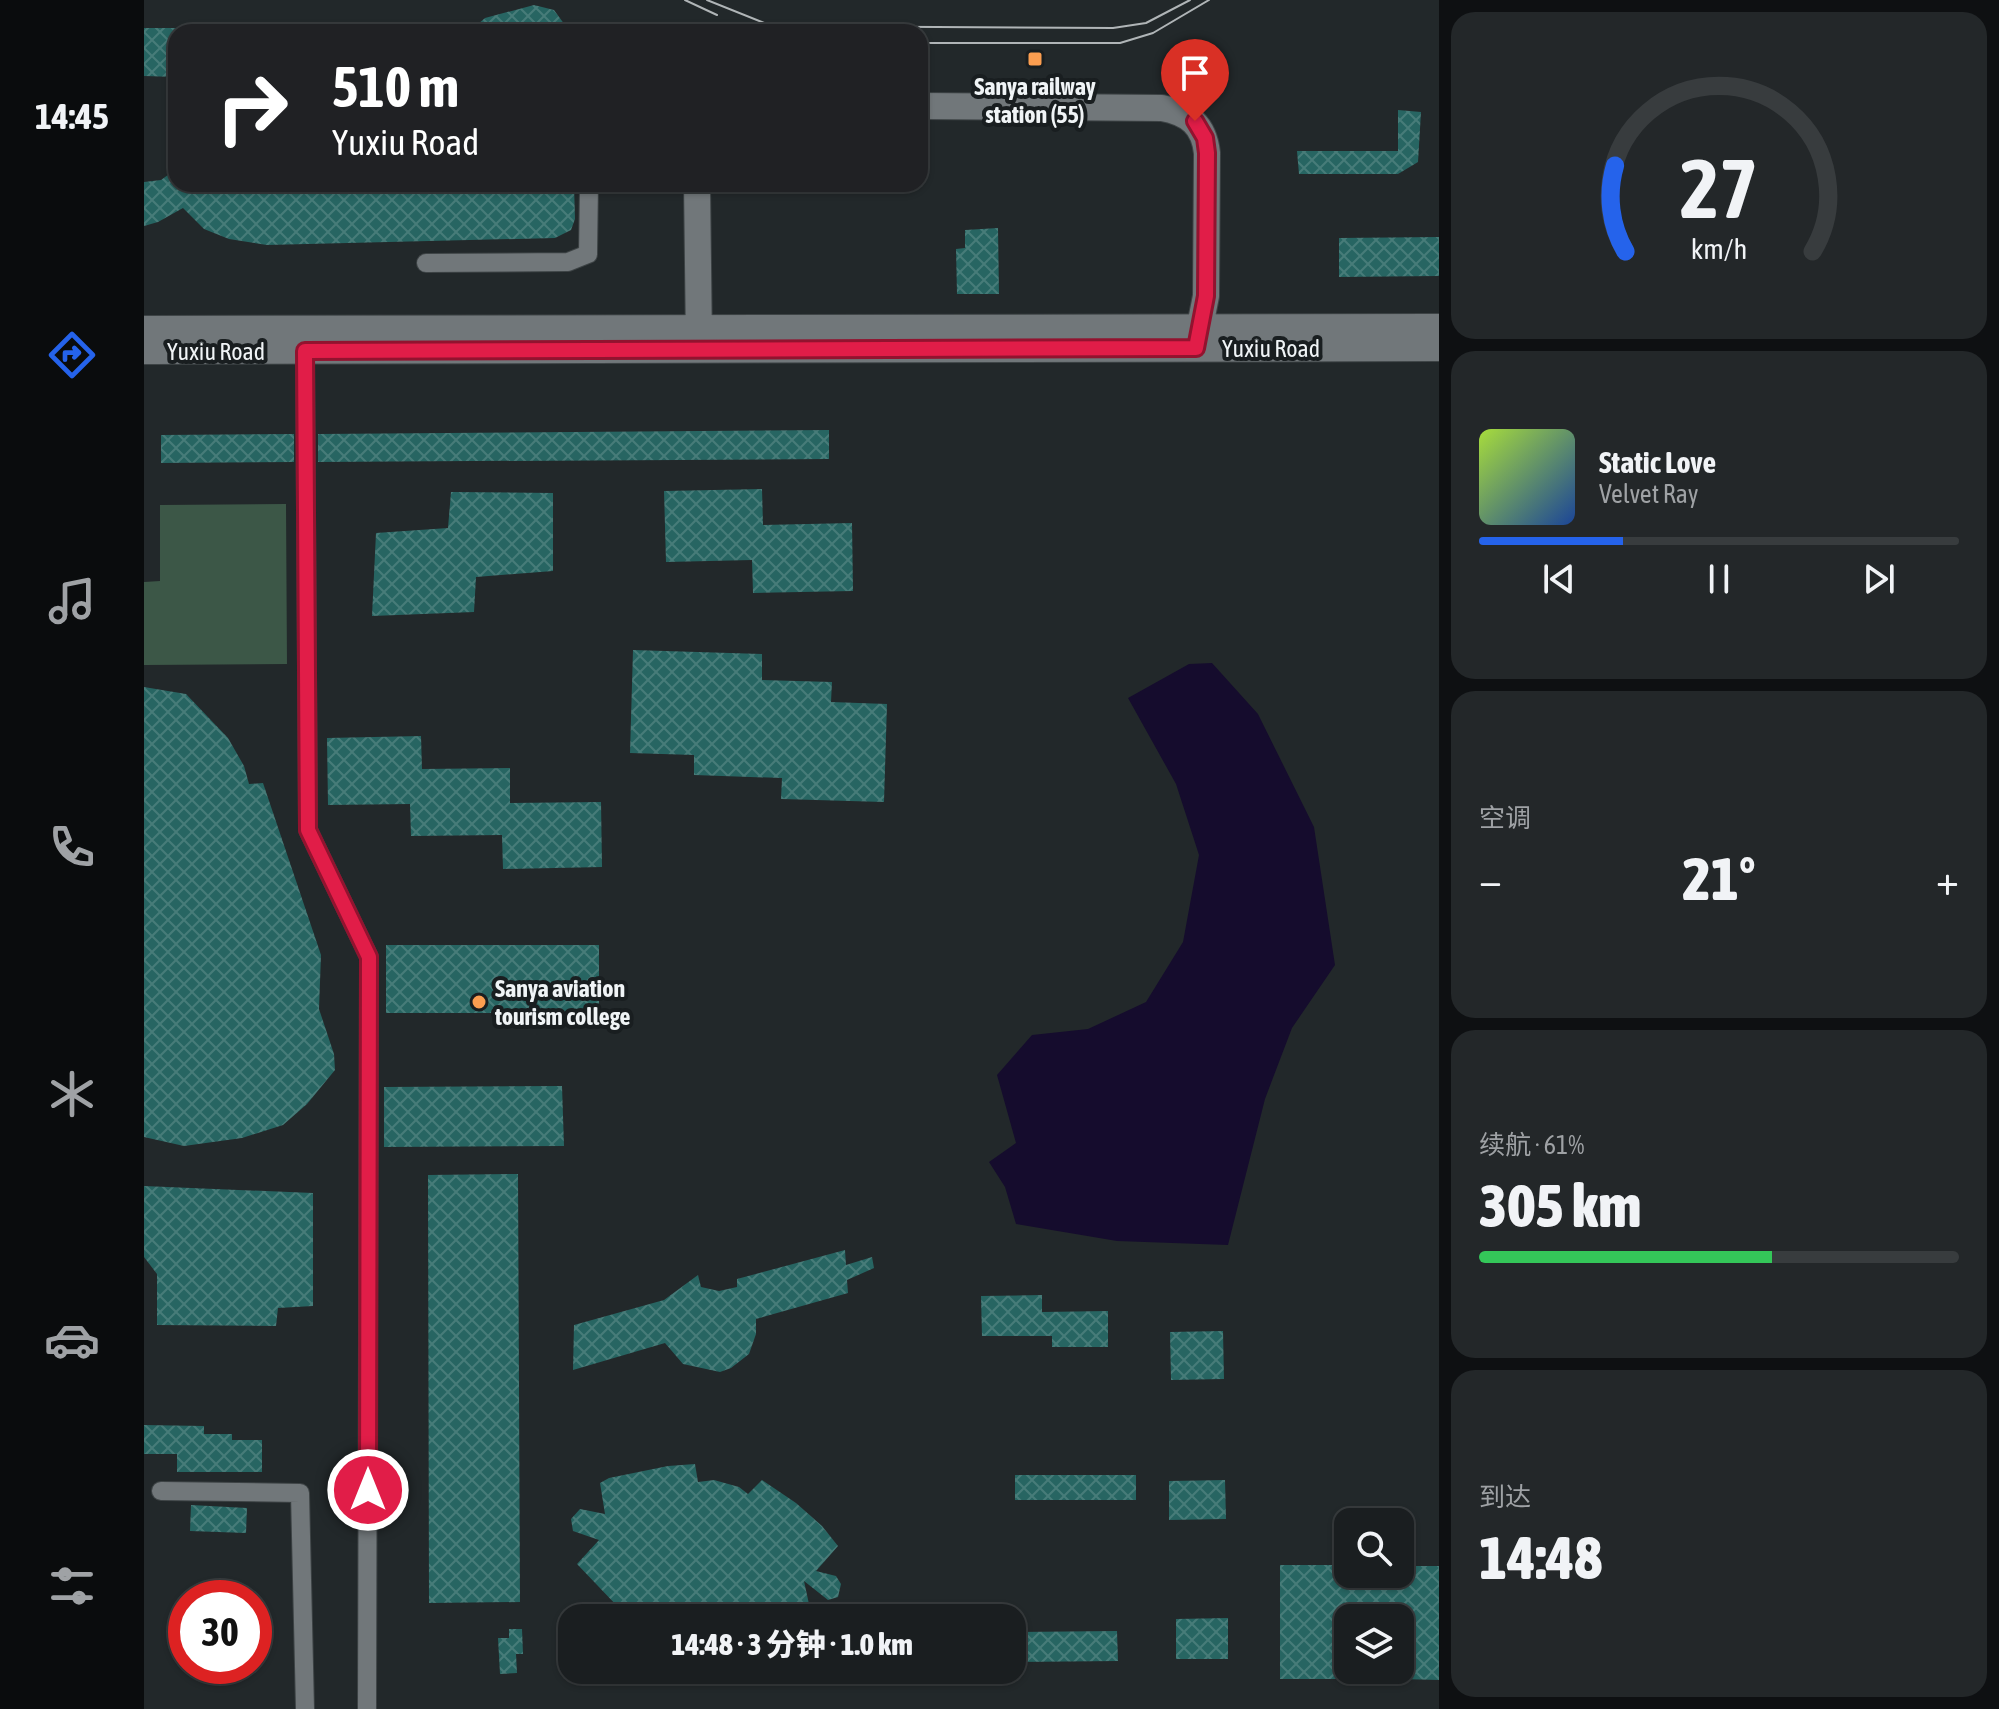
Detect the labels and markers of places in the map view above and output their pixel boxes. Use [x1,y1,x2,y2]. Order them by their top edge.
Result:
pin [1161,39,1229,121]
marker: Sanya railway station (55) [1026,50,1044,68]
place label: Sanya railway station (55) [974,73,1096,128]
place label: Sanya aviation tourism college [494,975,631,1030]
marker: Sanya aviation tourism college [470,993,488,1011]

